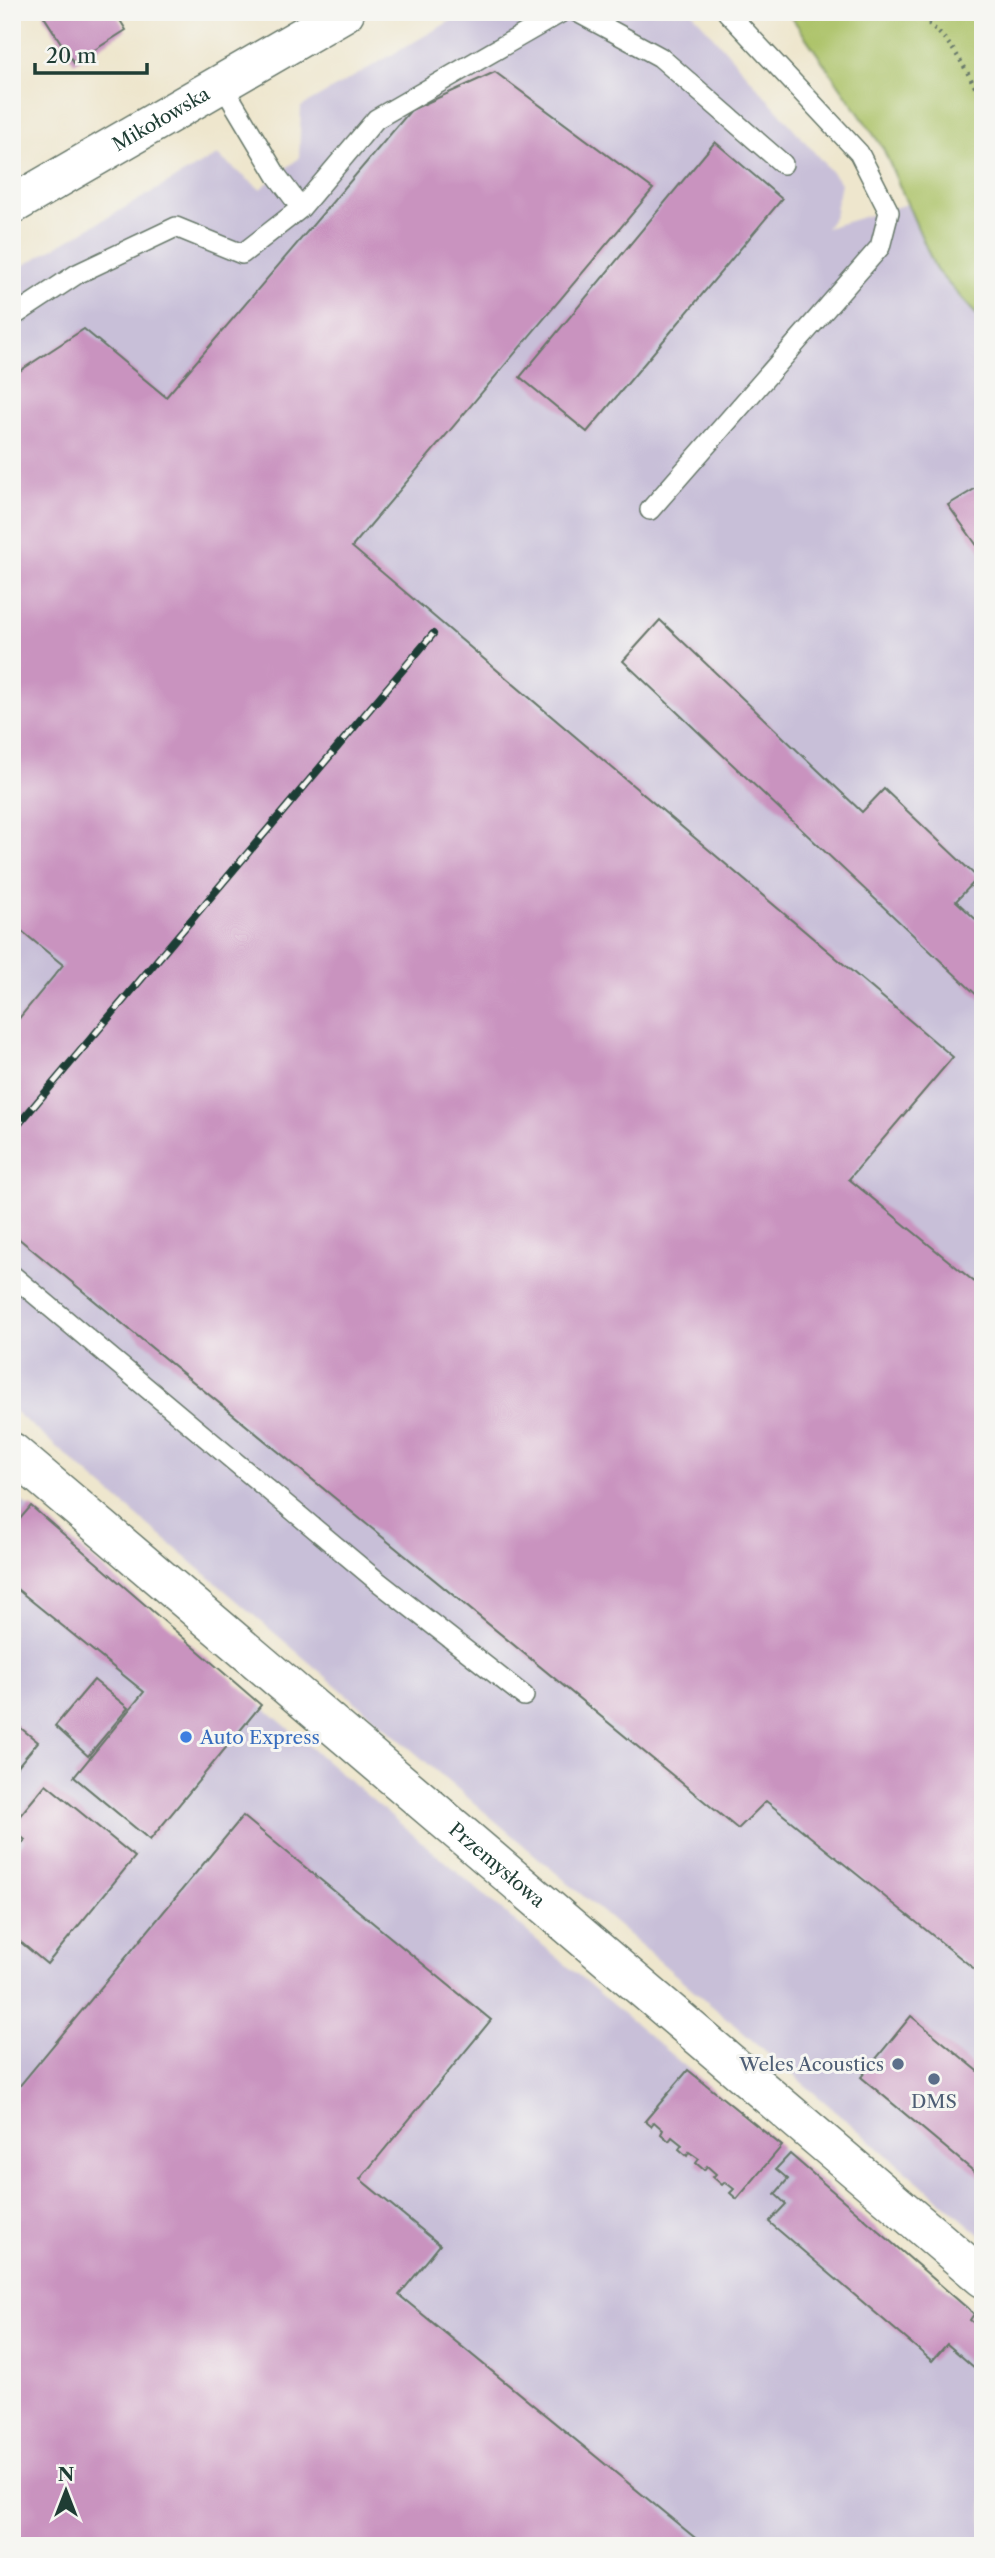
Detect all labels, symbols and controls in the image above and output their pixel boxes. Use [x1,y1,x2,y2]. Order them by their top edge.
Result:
scale bar [35,32,147,76]
text: 20 m [46,43,97,68]
street label: Mikołowska [108,82,213,156]
place label: Auto Express [199,1726,320,1749]
marker: Auto Express [178,1729,194,1745]
street label: Przemysłowa [444,1817,550,1912]
place label: Weles Acoustics [738,2053,884,2076]
marker: Weles Acoustics [890,2056,906,2072]
marker: DMS [926,2071,942,2087]
place label: DMS [911,2090,957,2113]
north arrow [32,2456,102,2526]
text: N [58,2463,74,2486]

